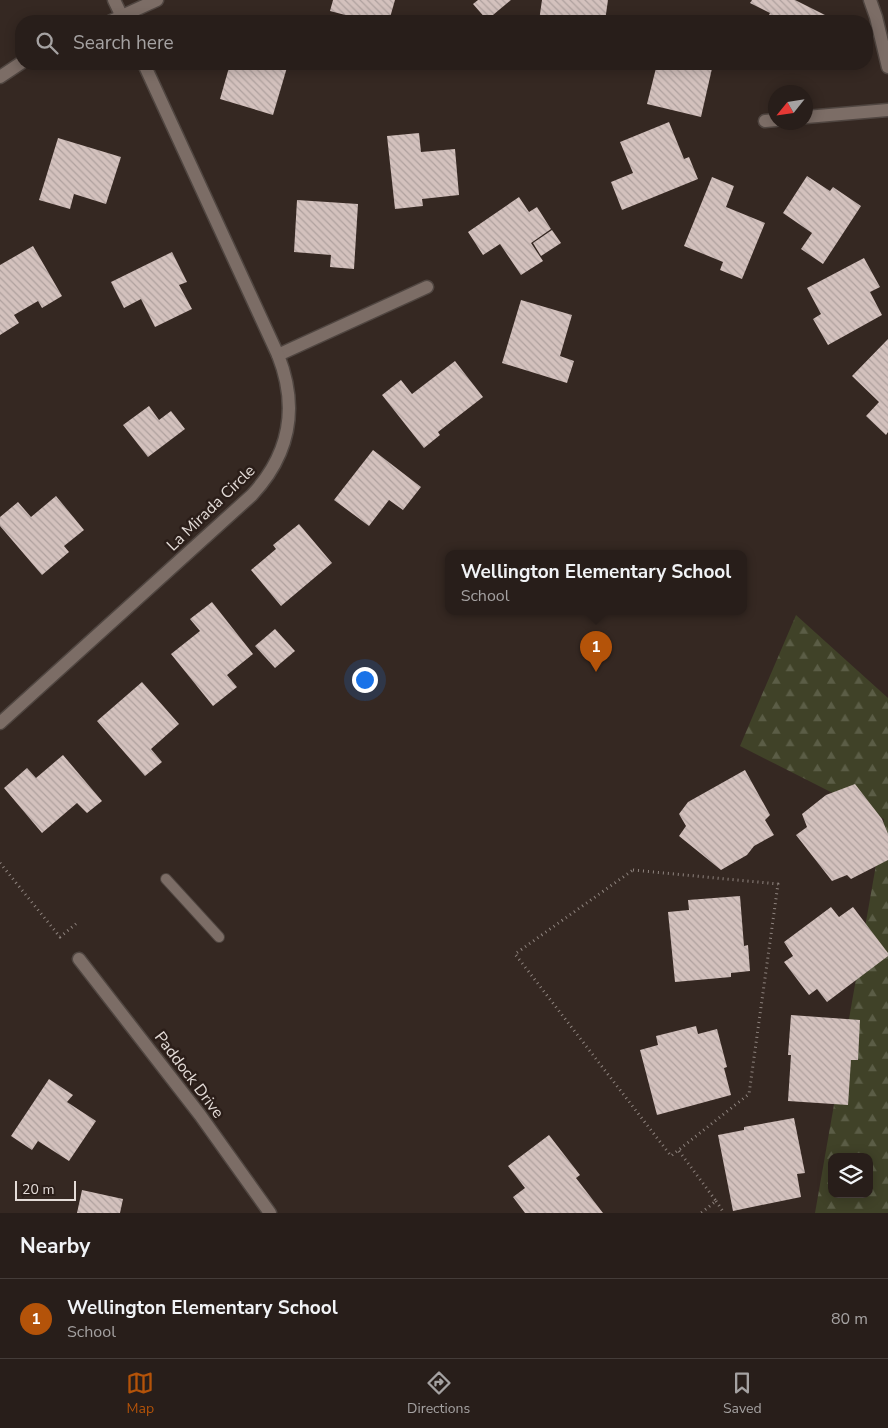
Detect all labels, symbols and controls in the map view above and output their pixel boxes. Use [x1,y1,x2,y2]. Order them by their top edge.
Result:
search box [15,15,873,70]
icon: search [33,29,61,57]
text: Search here [73,30,174,56]
north arrow [768,85,813,130]
street label: La Mirada Circle [162,460,260,556]
popup [445,550,747,615]
text: Wellington Elementary School [461,559,731,585]
text: School [461,585,510,607]
pin: 1 [580,631,612,672]
your location [352,667,378,693]
street label: Paddock Drive [149,1027,229,1123]
map controls [828,1153,873,1198]
button: layers [828,1153,873,1198]
scale bar [15,1178,76,1201]
text: 20 m [22,1180,54,1199]
text: Nearby [20,1232,90,1260]
text: Wellington Elementary School [67,1295,338,1321]
text: 1 [31,1308,41,1330]
text: 80 m [831,1308,868,1330]
text: School [67,1321,116,1343]
tab: Map [126,1369,154,1418]
tab: Directions [407,1369,470,1418]
tab: Saved [723,1369,762,1418]

